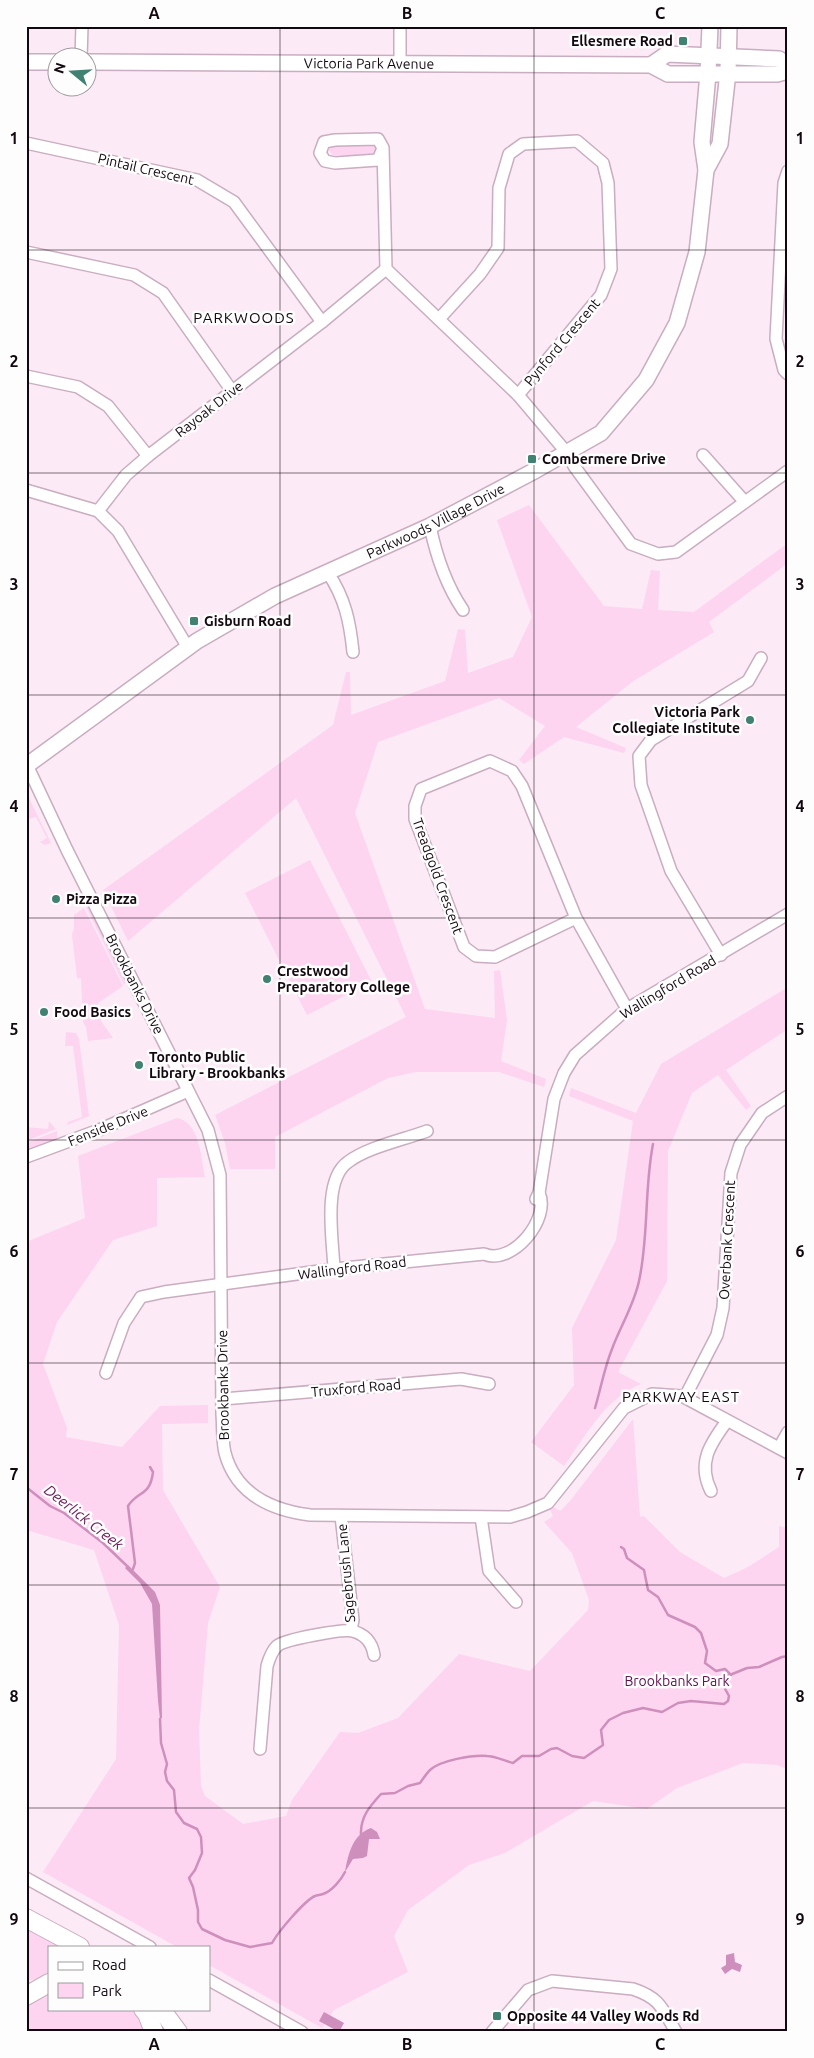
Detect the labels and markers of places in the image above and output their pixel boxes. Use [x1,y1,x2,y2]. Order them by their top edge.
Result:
place label: Ellesmere Road [571,33,673,49]
marker: Ellesmere Road [677,35,689,47]
place label: Combermere Drive [542,451,666,467]
marker: Combermere Drive [526,453,538,465]
place label: Gisburn Road [204,613,291,629]
marker: Gisburn Road [188,615,200,627]
place label: Victoria Park Collegiate Institute [612,704,740,736]
marker: Victoria Park Collegiate Institute [744,714,756,726]
place label: Pizza Pizza [66,891,137,907]
marker: Pizza Pizza [50,893,62,905]
place label: Crestwood Preparatory College [277,963,410,995]
marker: Crestwood Preparatory College [261,973,273,985]
place label: Food Basics [54,1004,132,1020]
marker: Food Basics [38,1006,50,1018]
place label: Toronto Public Library - Brookbanks [149,1049,286,1081]
marker: Toronto Public Library - Brookbanks [133,1059,145,1071]
place label: Opposite 44 Valley Woods Rd [507,2008,700,2024]
marker: Opposite 44 Valley Woods Rd [491,2010,503,2022]

